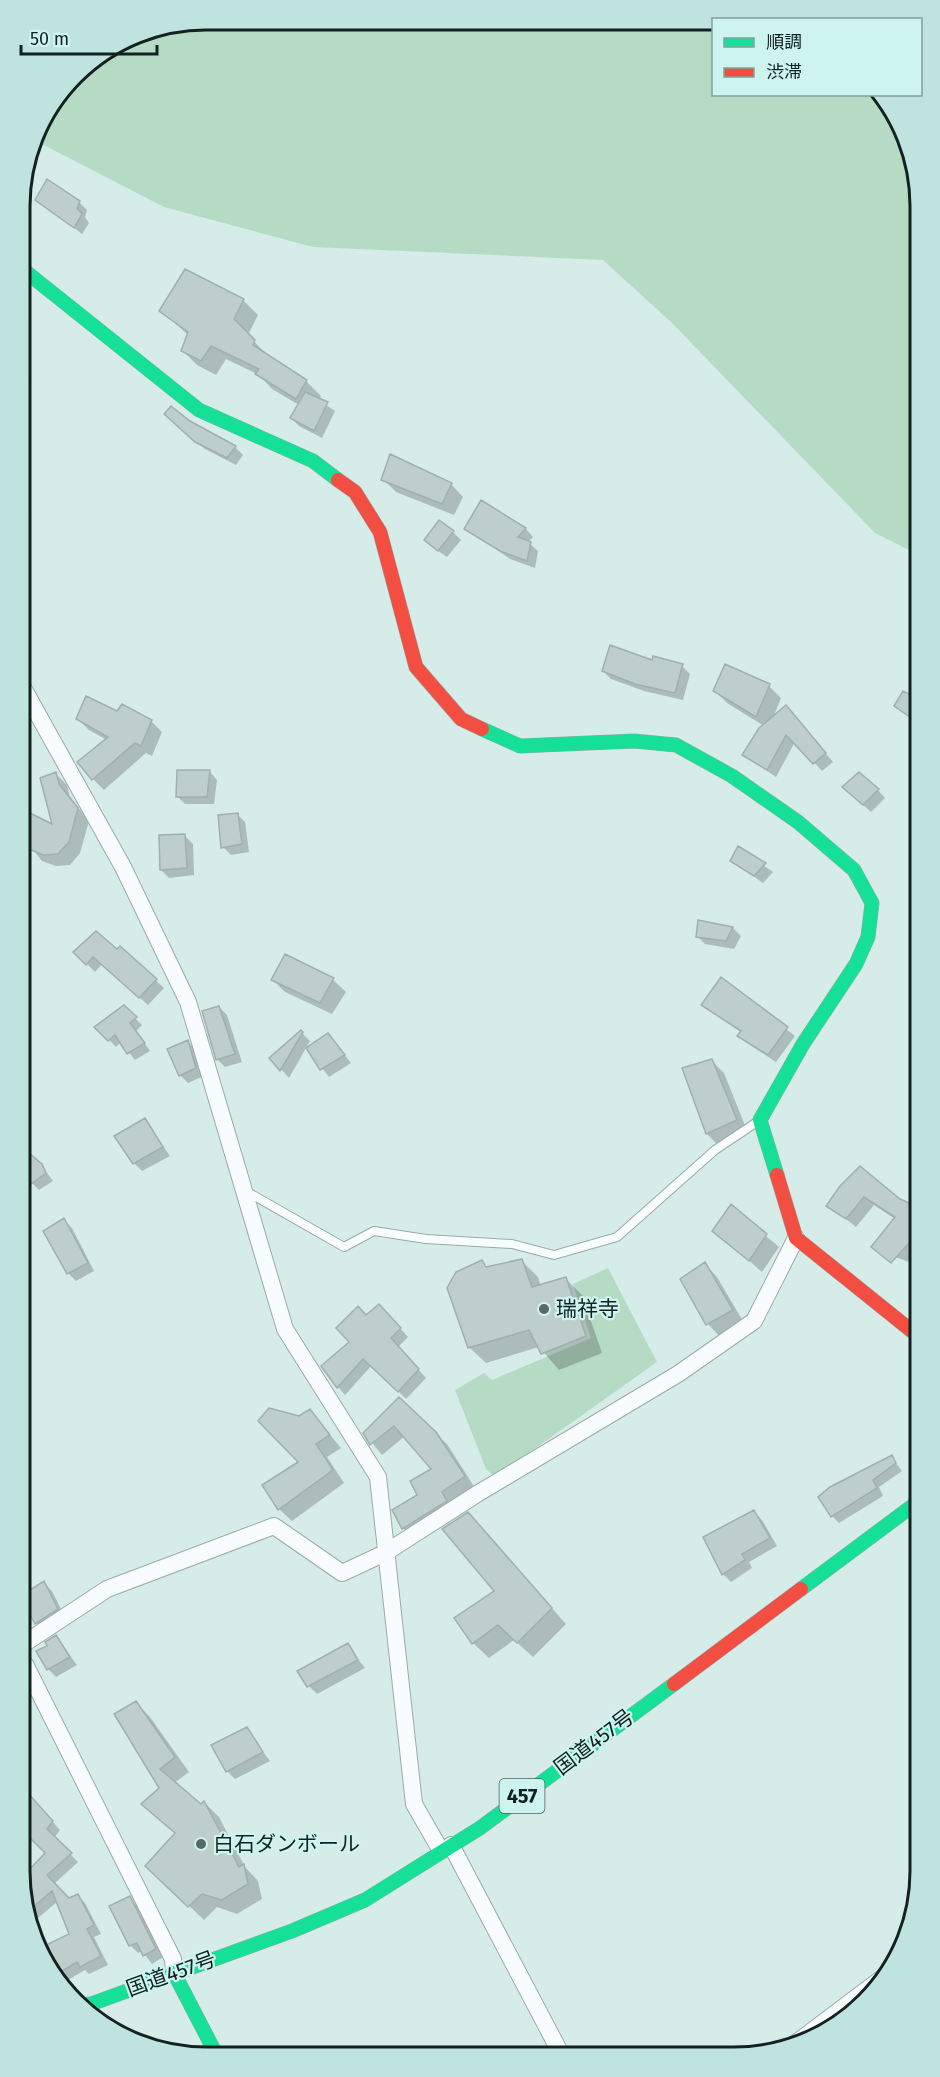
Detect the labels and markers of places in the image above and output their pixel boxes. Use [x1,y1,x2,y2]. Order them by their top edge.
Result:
place label: 瑞祥寺 [556,1296,619,1322]
marker: 瑞祥寺 [537,1302,551,1316]
place label: 白石ダンボール [213,1831,360,1857]
marker: 白石ダンボール [194,1837,208,1851]

